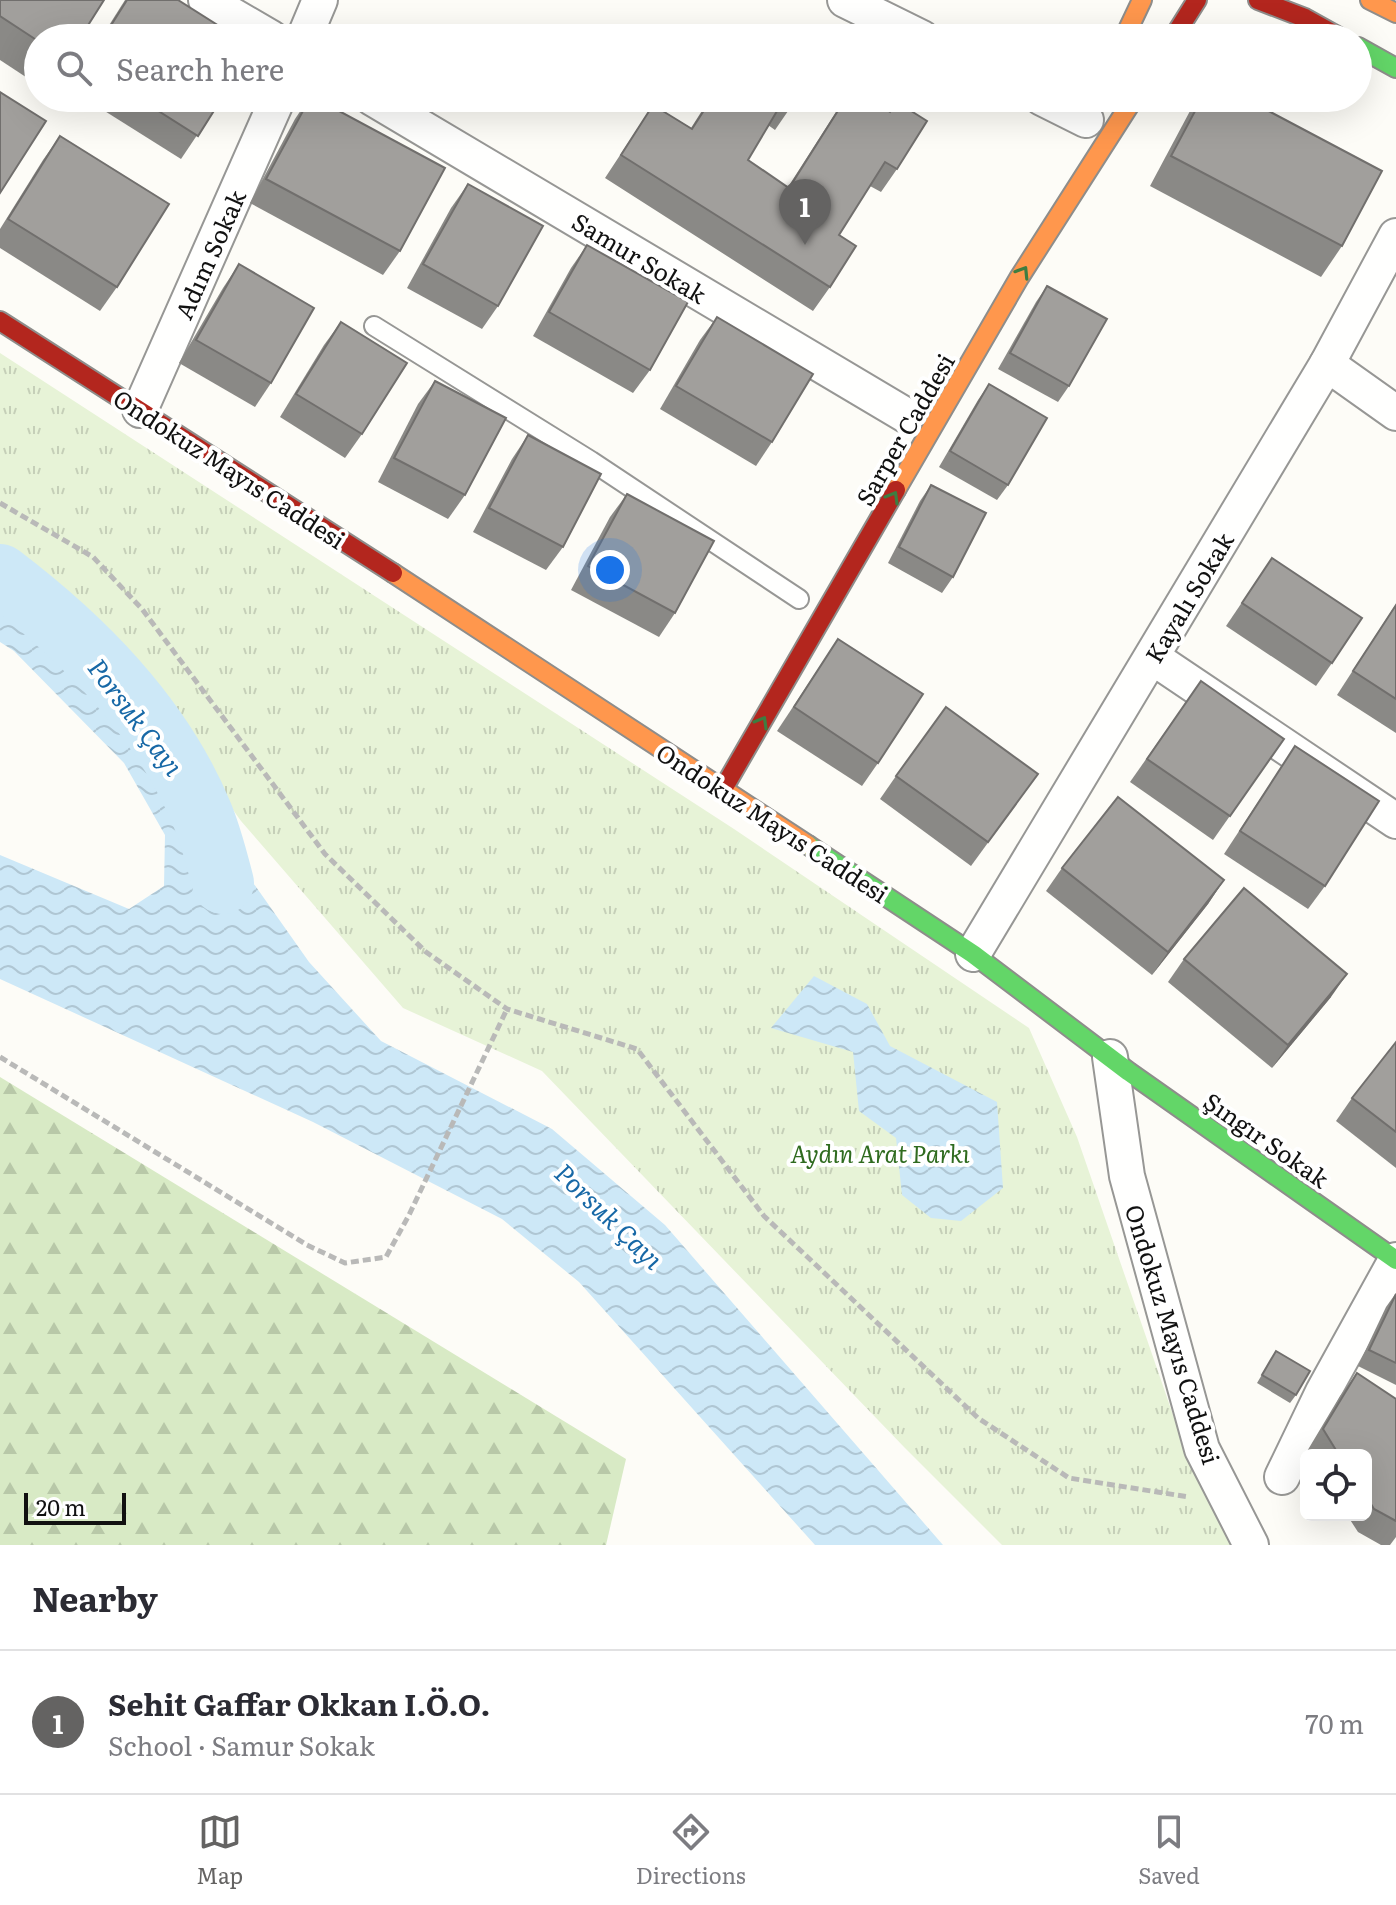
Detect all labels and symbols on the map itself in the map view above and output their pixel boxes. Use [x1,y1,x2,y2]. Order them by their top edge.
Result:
pin: 1 [779,179,831,245]
street label: Adım Sokak [165,183,253,324]
street label: Samur Sokak [566,203,714,311]
one-way arrow [1013,266,1029,281]
street label: Sarper Caddesi [846,346,962,512]
street label: Ondokuz Mayıs Caddesi [107,380,353,556]
one-way arrow [883,491,899,506]
street label: Kayalı Sokak [1135,525,1241,669]
your location [590,550,630,590]
water label: Porsuk Çayı [80,649,194,783]
one-way arrow [752,716,768,730]
street label: Ondokuz Mayıs Caddesi [650,734,896,910]
street label: Şıngır Sokak [1197,1083,1337,1195]
park label: Aydın Arat Parkı [790,1135,970,1170]
water label: Porsuk Çayı [547,1153,673,1277]
street label: Ondokuz Mayıs Caddesi [1118,1200,1230,1468]
scale bar [24,1489,126,1525]

